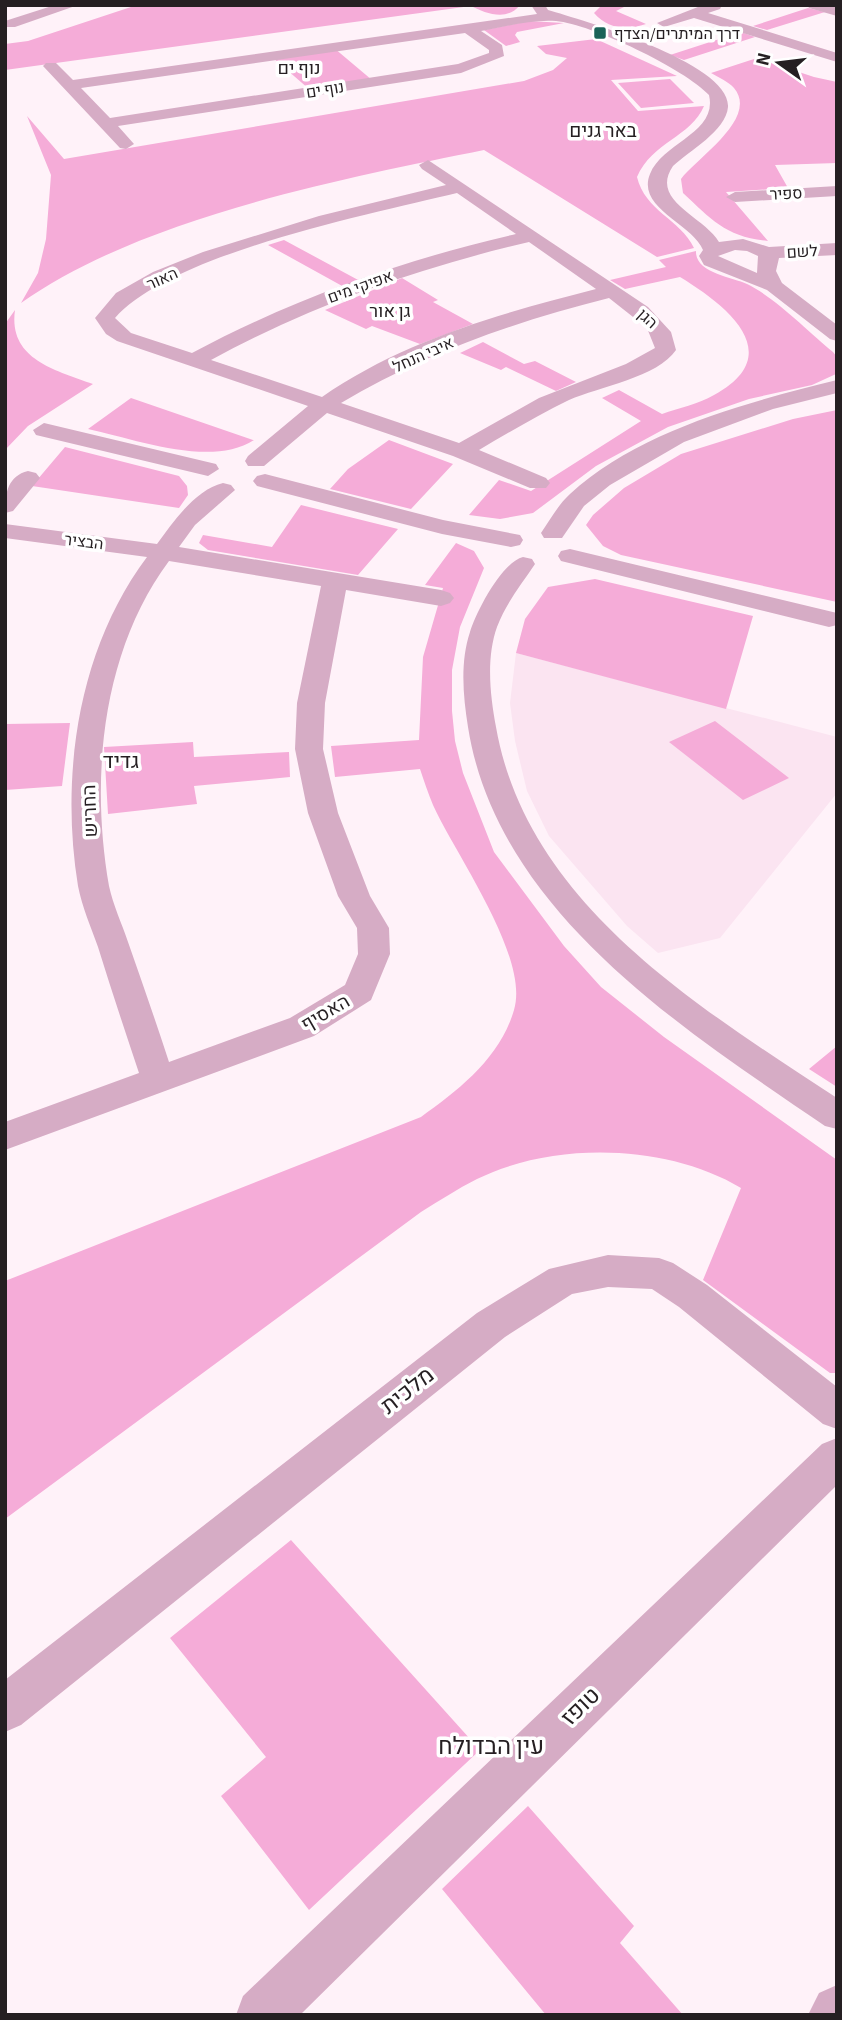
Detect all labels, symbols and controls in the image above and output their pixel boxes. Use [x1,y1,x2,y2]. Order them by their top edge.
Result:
place label: דרך המיתרים/הצדף [614,23,740,45]
marker: דרך המיתרים/הצדף [592,25,608,41]
north arrow [744,28,814,98]
text: N [749,50,779,69]
district label: נוף ים [278,56,320,81]
street label: נוף ים [305,76,346,104]
district label: באר גנים [569,118,637,145]
street label: ספיר [769,182,803,206]
street label: לשם [786,240,818,264]
street label: האור [143,262,182,296]
street label: אפיקי מים [325,265,396,309]
district label: גן אור [369,299,411,324]
street label: הגן [632,304,662,334]
street label: איבי הנחל [389,332,457,378]
street label: הבציר [63,529,105,555]
district label: גדיד [103,746,139,776]
street label: החריש [76,784,105,838]
street label: האסיף [296,988,355,1038]
street label: מלכית [373,1359,441,1422]
street label: טופז [553,1679,607,1733]
district label: עין הבדולח [438,1729,544,1764]

